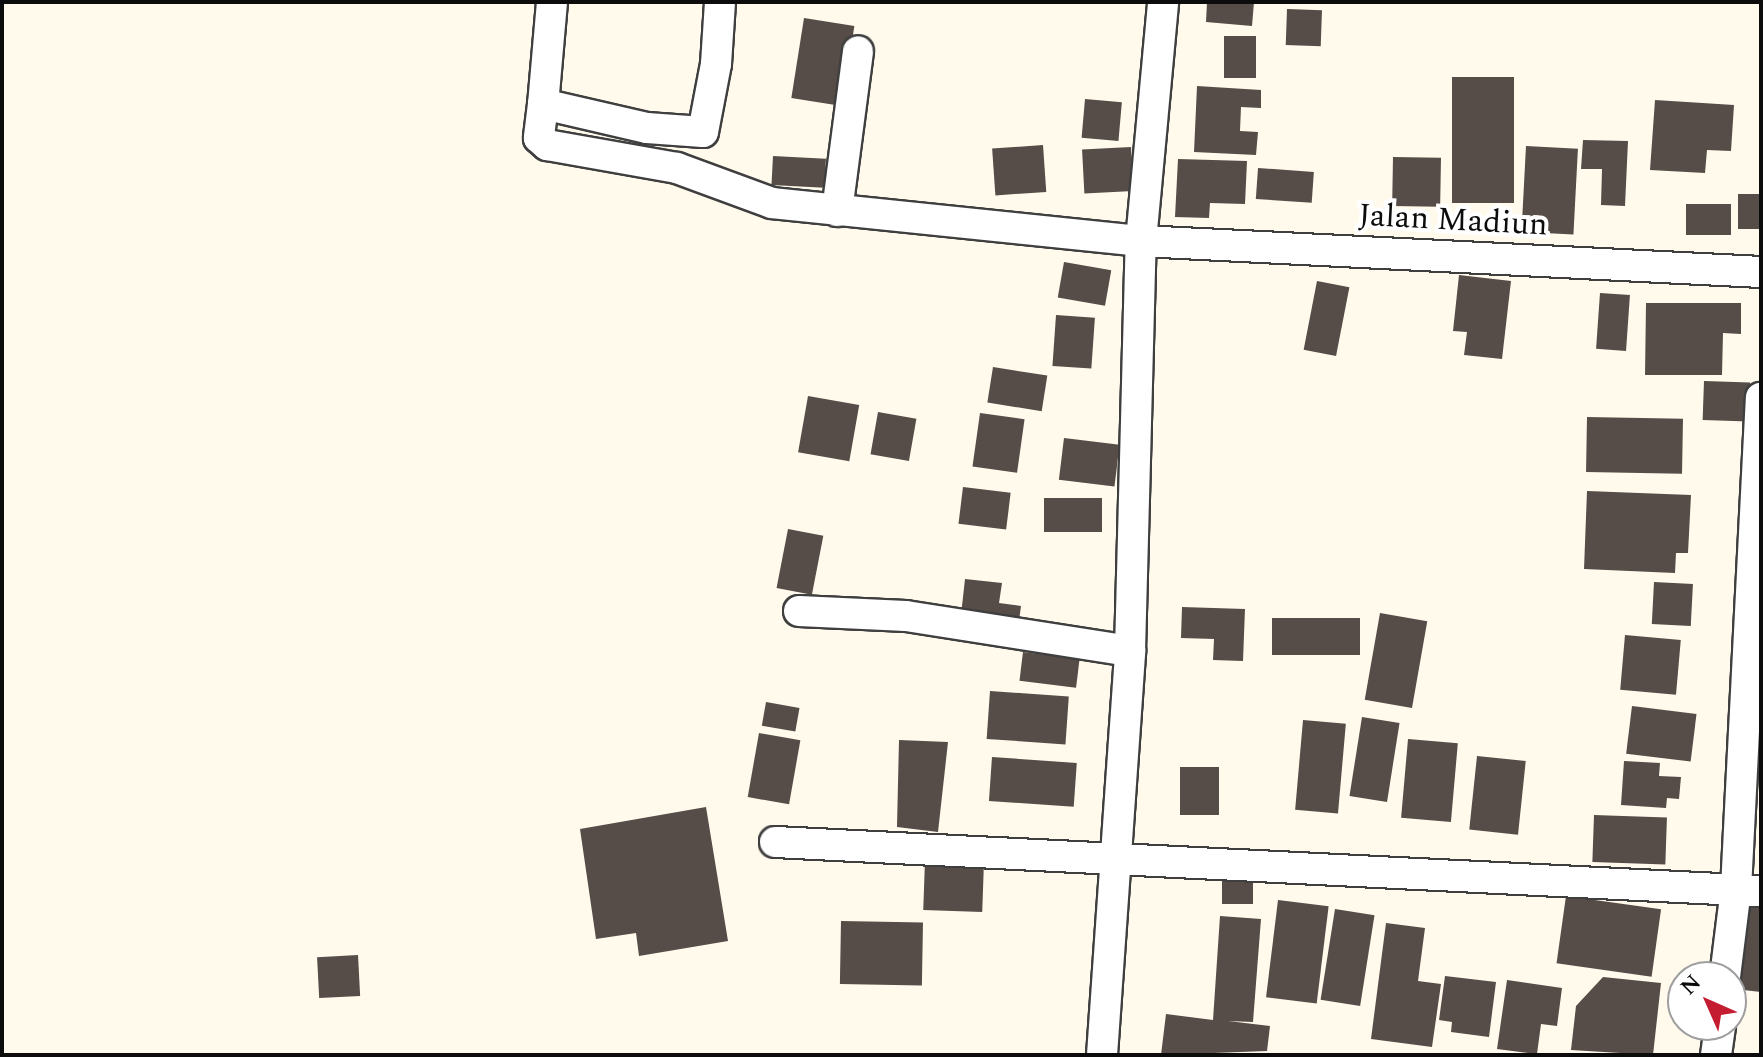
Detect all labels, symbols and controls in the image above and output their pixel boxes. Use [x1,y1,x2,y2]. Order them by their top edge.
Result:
street label: Jalan Madiun [1357,197,1549,245]
north arrow [1667,961,1747,1041]
text: N [1673,967,1709,1003]

